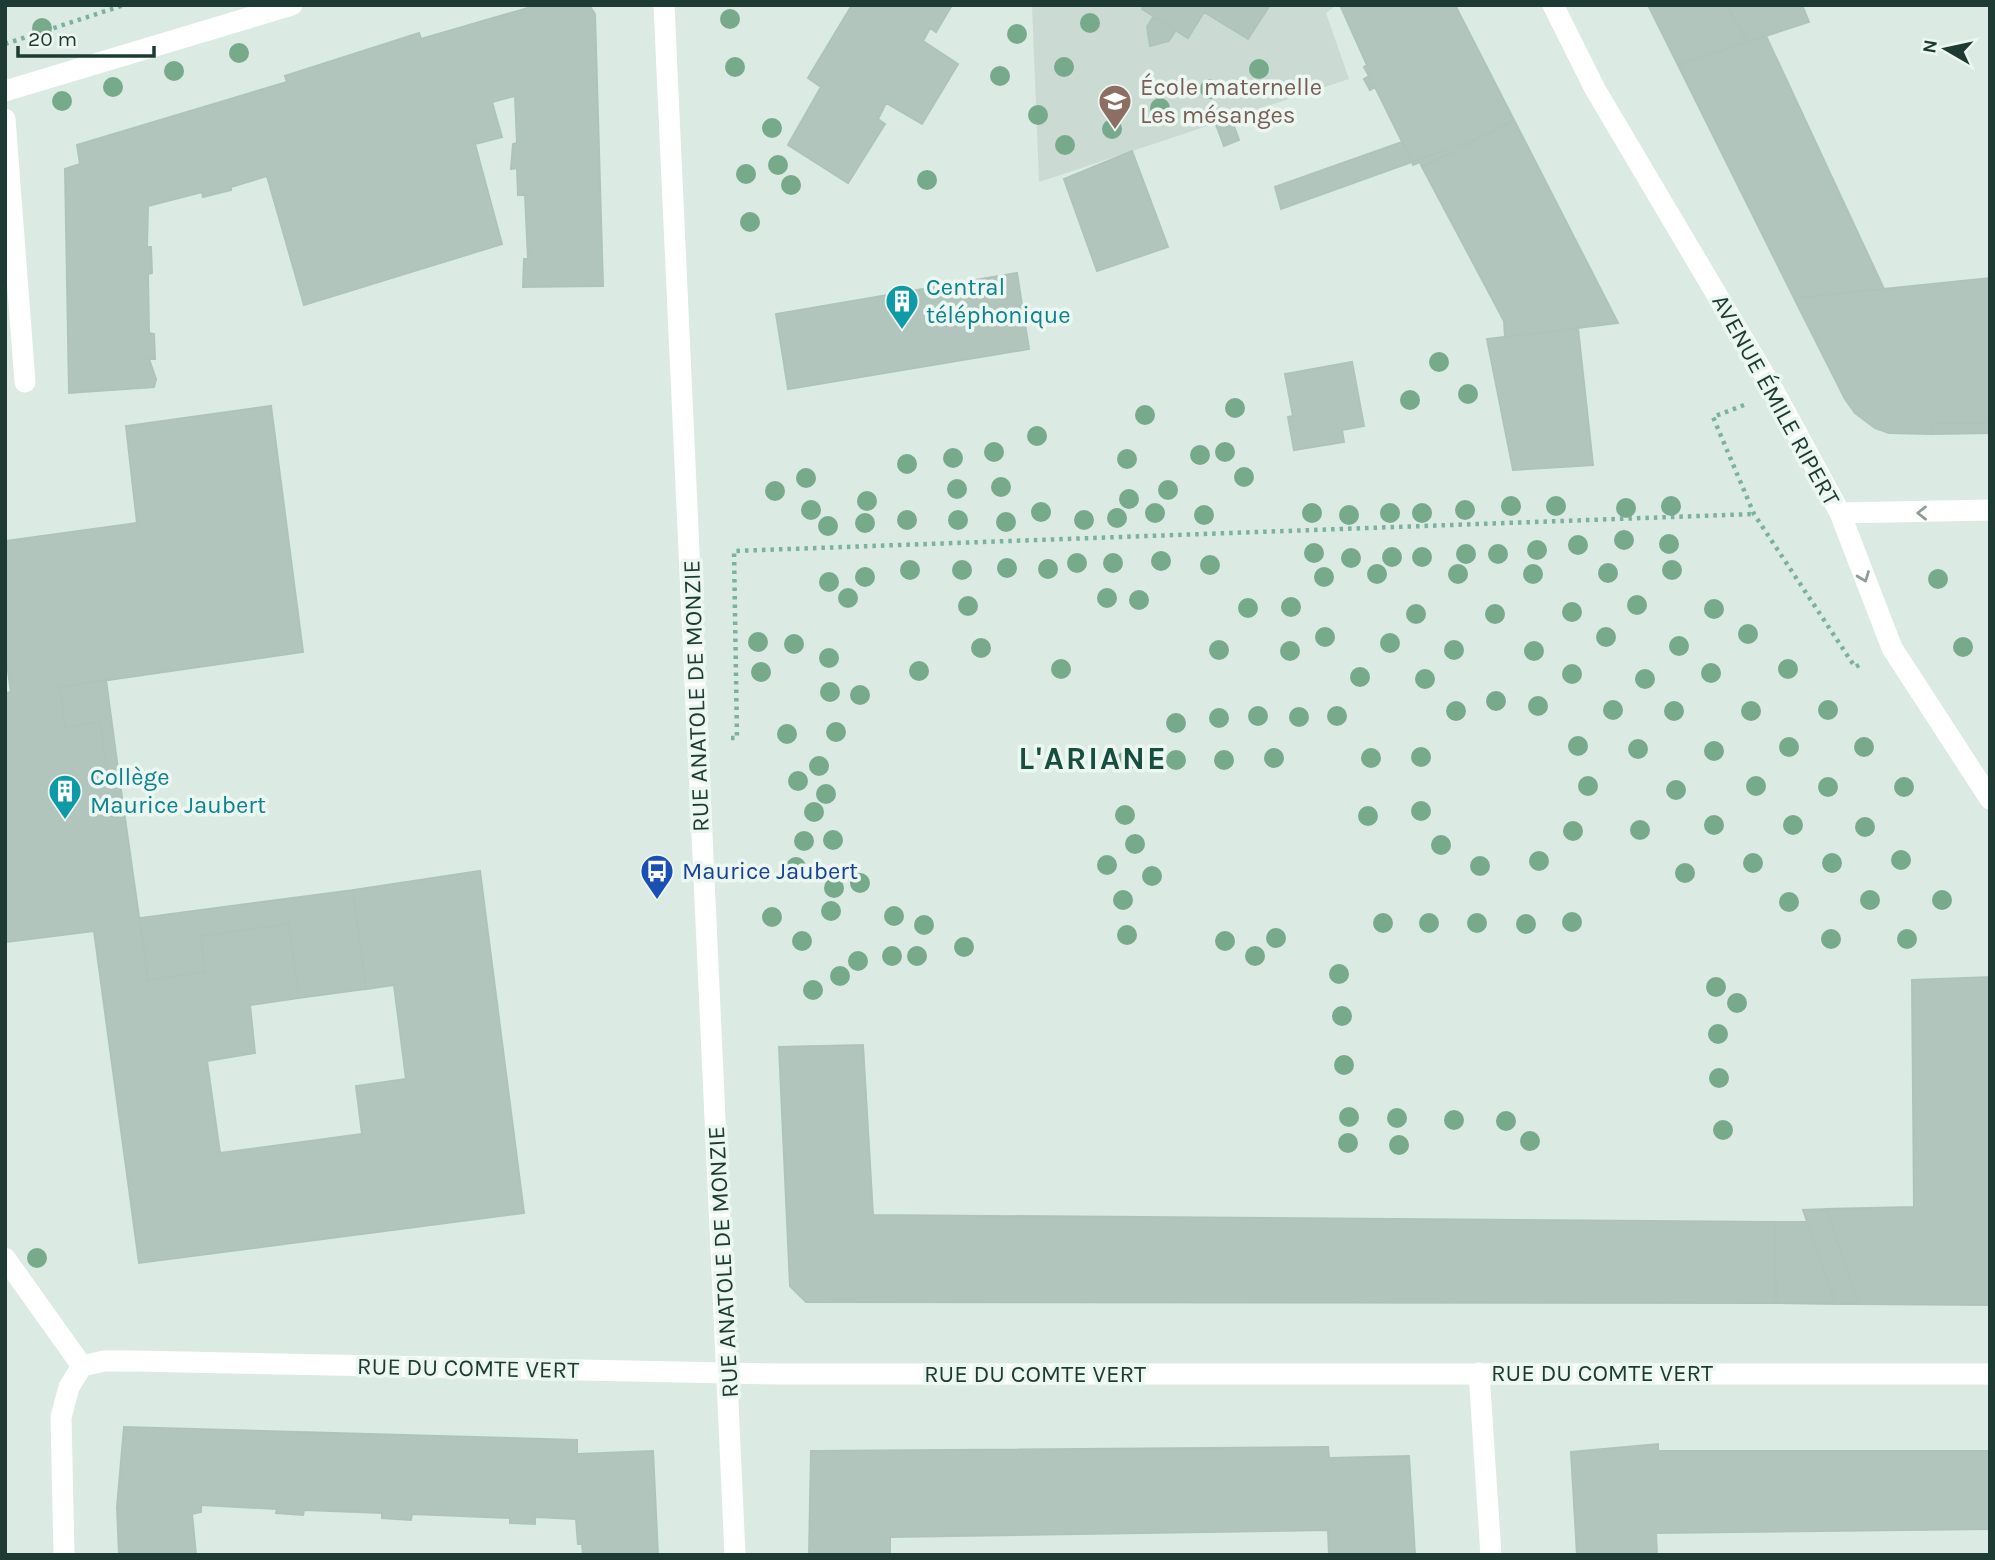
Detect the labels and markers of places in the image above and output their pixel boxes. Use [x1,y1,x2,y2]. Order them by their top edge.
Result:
place label: École maternelle Les mésanges [1140,72,1322,129]
school or university icon: École maternelle Les mésanges [1096,82,1134,131]
place label: Central téléphonique [926,273,1071,329]
building icon: Central téléphonique [883,282,921,331]
place label: Collège Maurice Jaubert [90,763,266,819]
building icon: Collège Maurice Jaubert [46,772,84,821]
bus stop icon: Maurice Jaubert [638,852,676,901]
place label: Maurice Jaubert [682,857,858,885]

